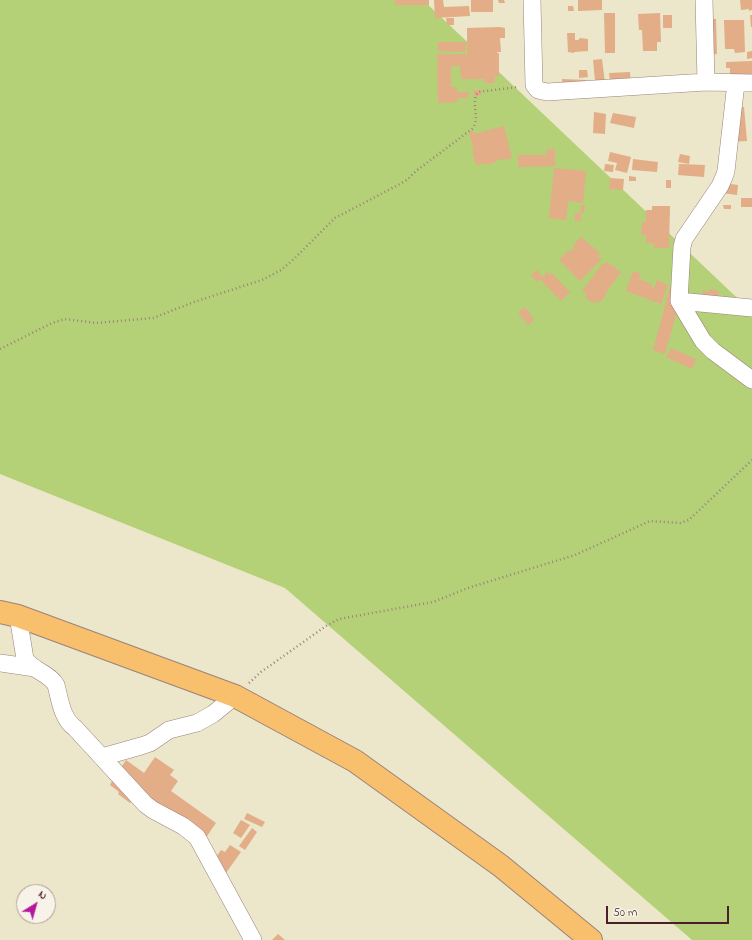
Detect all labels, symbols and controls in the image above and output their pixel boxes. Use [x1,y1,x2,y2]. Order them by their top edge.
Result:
north arrow [16,884,56,924]
text: N [35,887,50,904]
scale bar [608,898,731,924]
text: 50 m [613,904,637,922]

